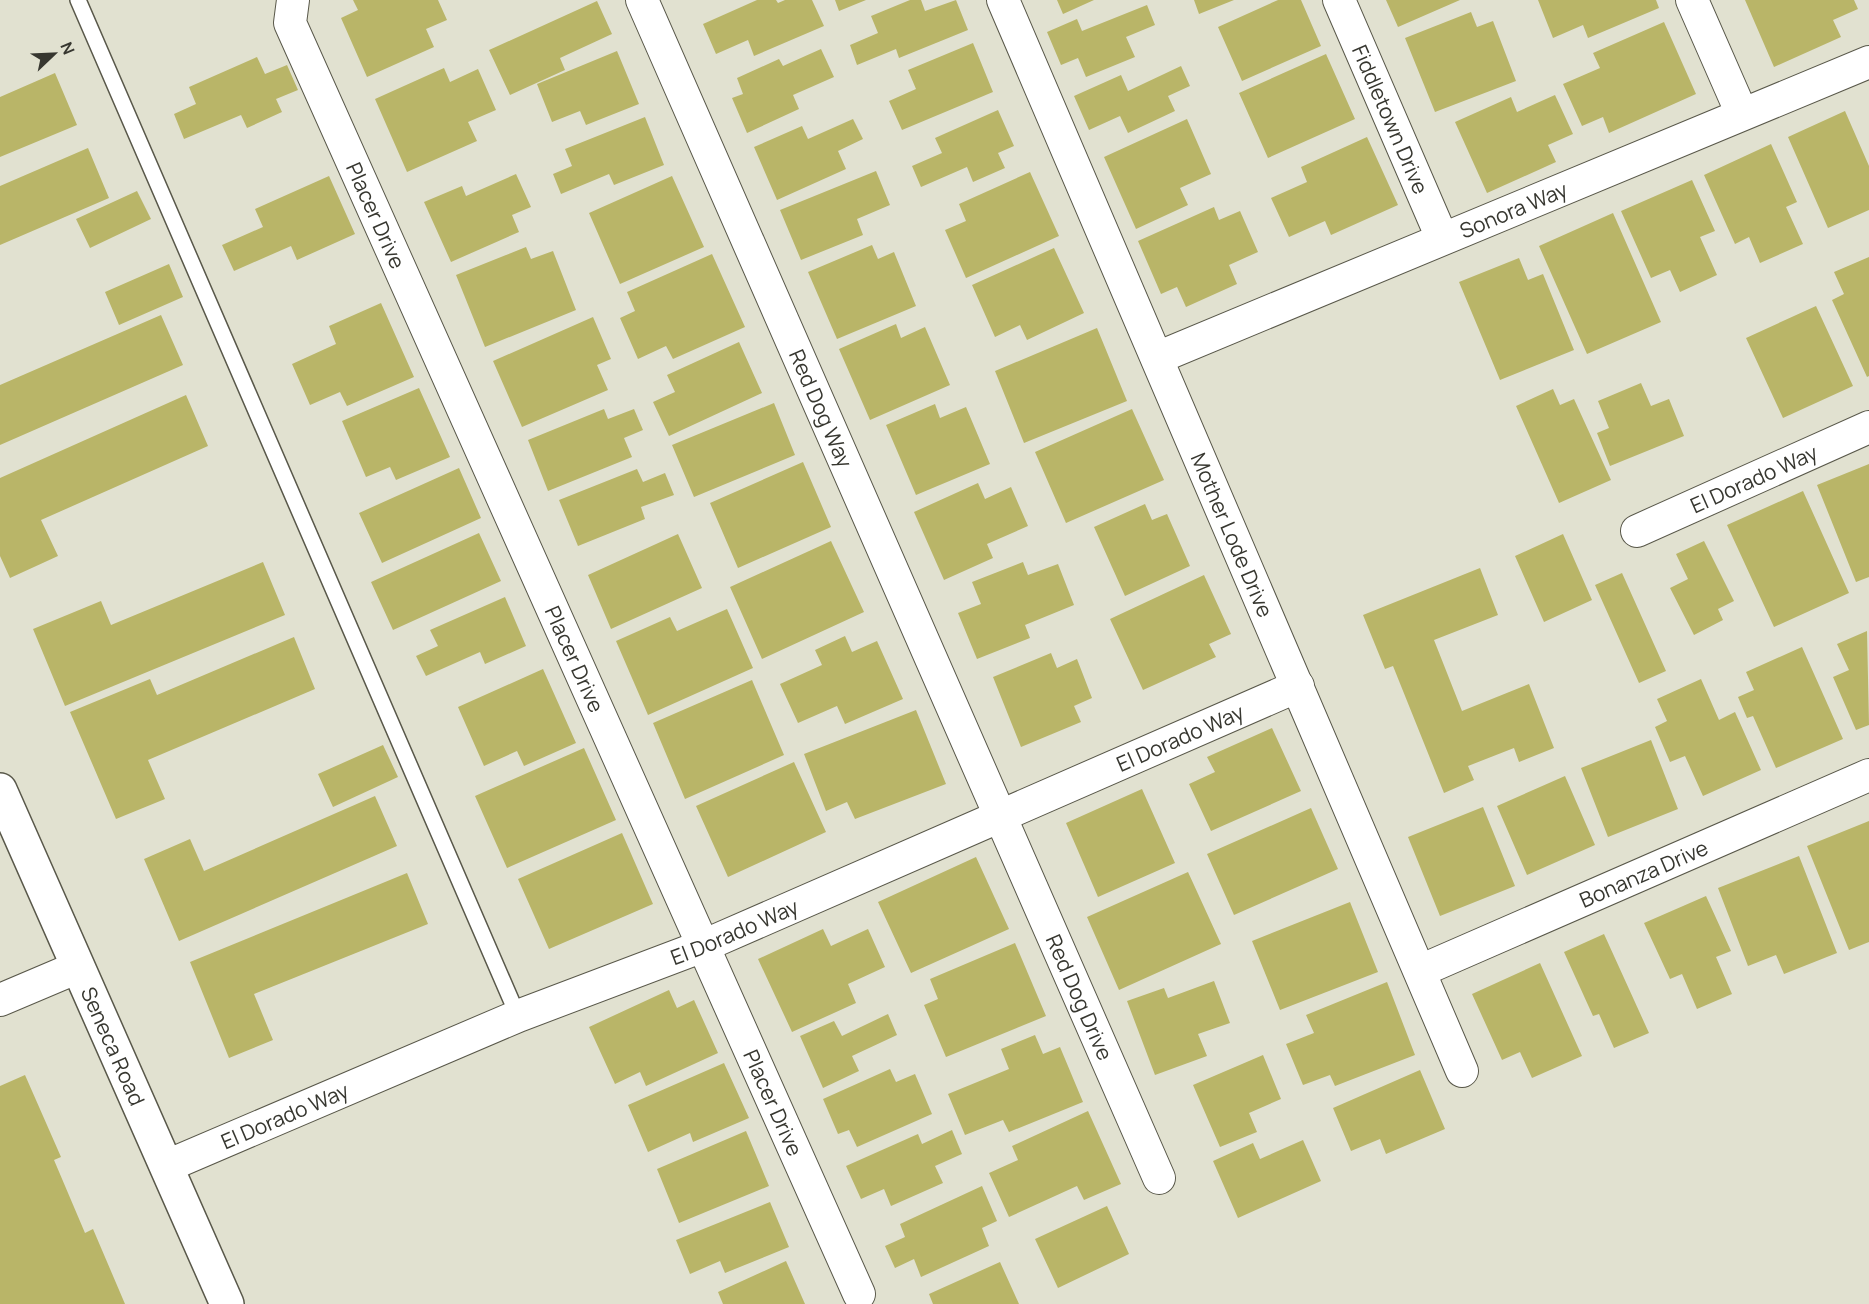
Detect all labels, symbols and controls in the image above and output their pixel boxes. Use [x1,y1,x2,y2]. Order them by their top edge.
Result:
north arrow [24,24,84,84]
text: N [55,39,80,58]
street label: Fiddletown Drive [1346,41,1435,198]
street label: Placer Drive [340,158,412,273]
street label: Sonora Way [1455,175,1571,245]
street label: Red Dog Way [783,345,859,472]
street label: El Dorado Way [1686,438,1822,519]
street label: Mother Lode Drive [1185,448,1280,621]
street label: Placer Drive [539,601,611,717]
street label: El Dorado Way [1112,697,1248,778]
street label: Bonanza Drive [1575,833,1712,914]
street label: El Dorado Way [667,892,803,971]
street label: Red Dog Drive [1040,930,1119,1064]
street label: Seneca Road [75,982,152,1110]
street label: Placer Drive [737,1045,809,1160]
street label: El Dorado Way [217,1076,353,1155]

